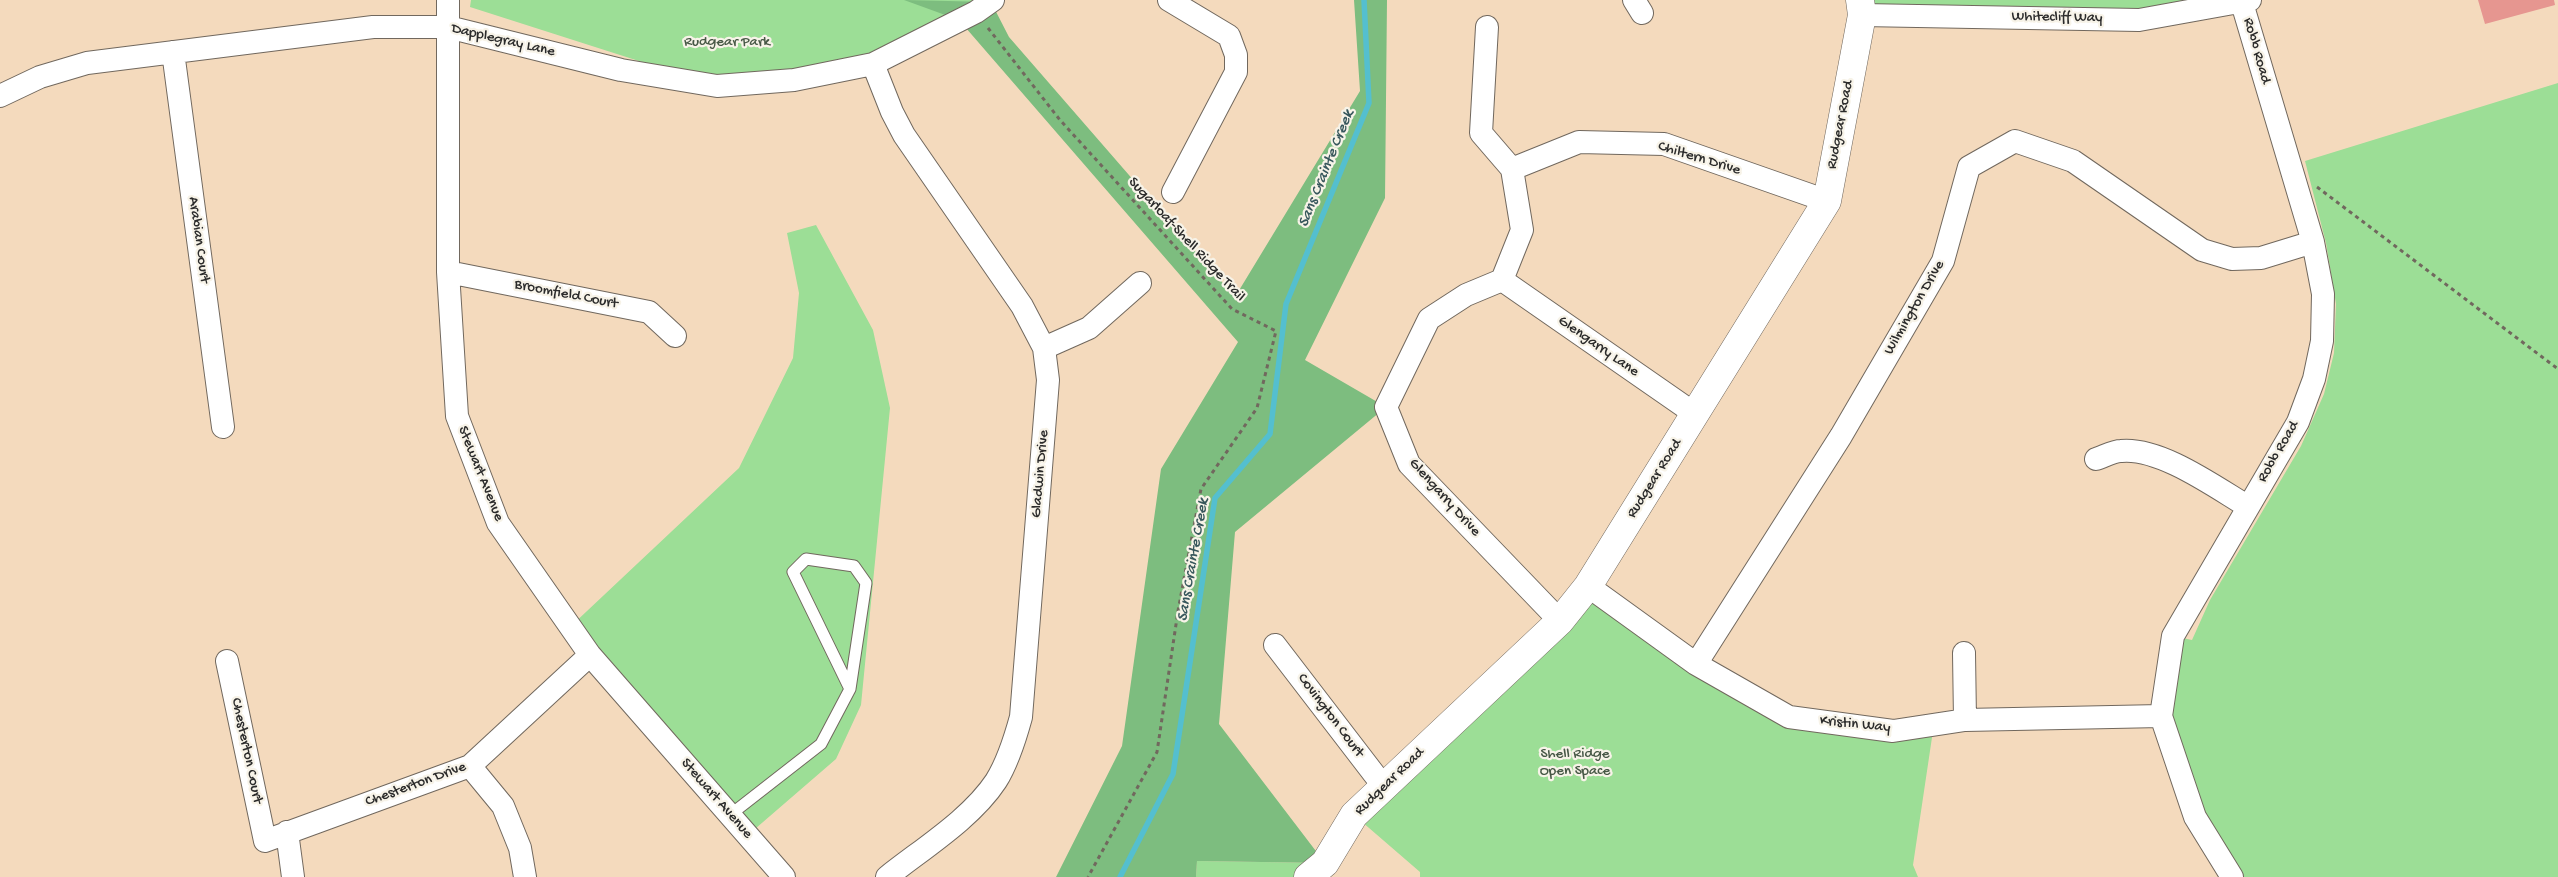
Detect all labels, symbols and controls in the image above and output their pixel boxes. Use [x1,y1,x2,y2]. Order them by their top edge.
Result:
street label: Whitecliff Way [2011,8,2103,28]
street label: Robb Road [2238,16,2274,86]
street label: Dapplegray Lane [449,20,557,62]
park label: Rudgear Park [684,34,770,52]
street label: Rudgear Road [1824,79,1858,171]
water label: Sans Crainte Creek [1295,108,1359,230]
street label: Chiltern Drive [1656,138,1742,180]
street label: Sugarloaf-Shell Ridge Trail [1124,174,1248,306]
street label: Arabian Court [183,196,213,284]
street label: Wilmington Drive [1881,258,1949,358]
street label: Broomfield Court [513,276,619,314]
street label: Glengarry Lane [1554,312,1642,382]
street label: Robb Road [2254,418,2304,486]
street label: Stewart Avenue [453,424,507,524]
street label: Gladwin Drive [1028,429,1054,519]
street label: Rudgear Road [1624,436,1686,522]
street label: Glengarry Drive [1404,455,1484,541]
water label: Sans Crainte Creek [1174,497,1214,623]
street label: Covington Court [1293,670,1367,762]
street label: Chesterton Court [226,697,266,805]
street label: Kristin Way [1819,712,1891,738]
street label: Rudgear Road [1351,744,1429,820]
park label: Shell Ridge Open Space [1540,746,1610,781]
street label: Stewart Avenue [676,755,756,843]
street label: Chesterton Drive [363,758,469,812]

